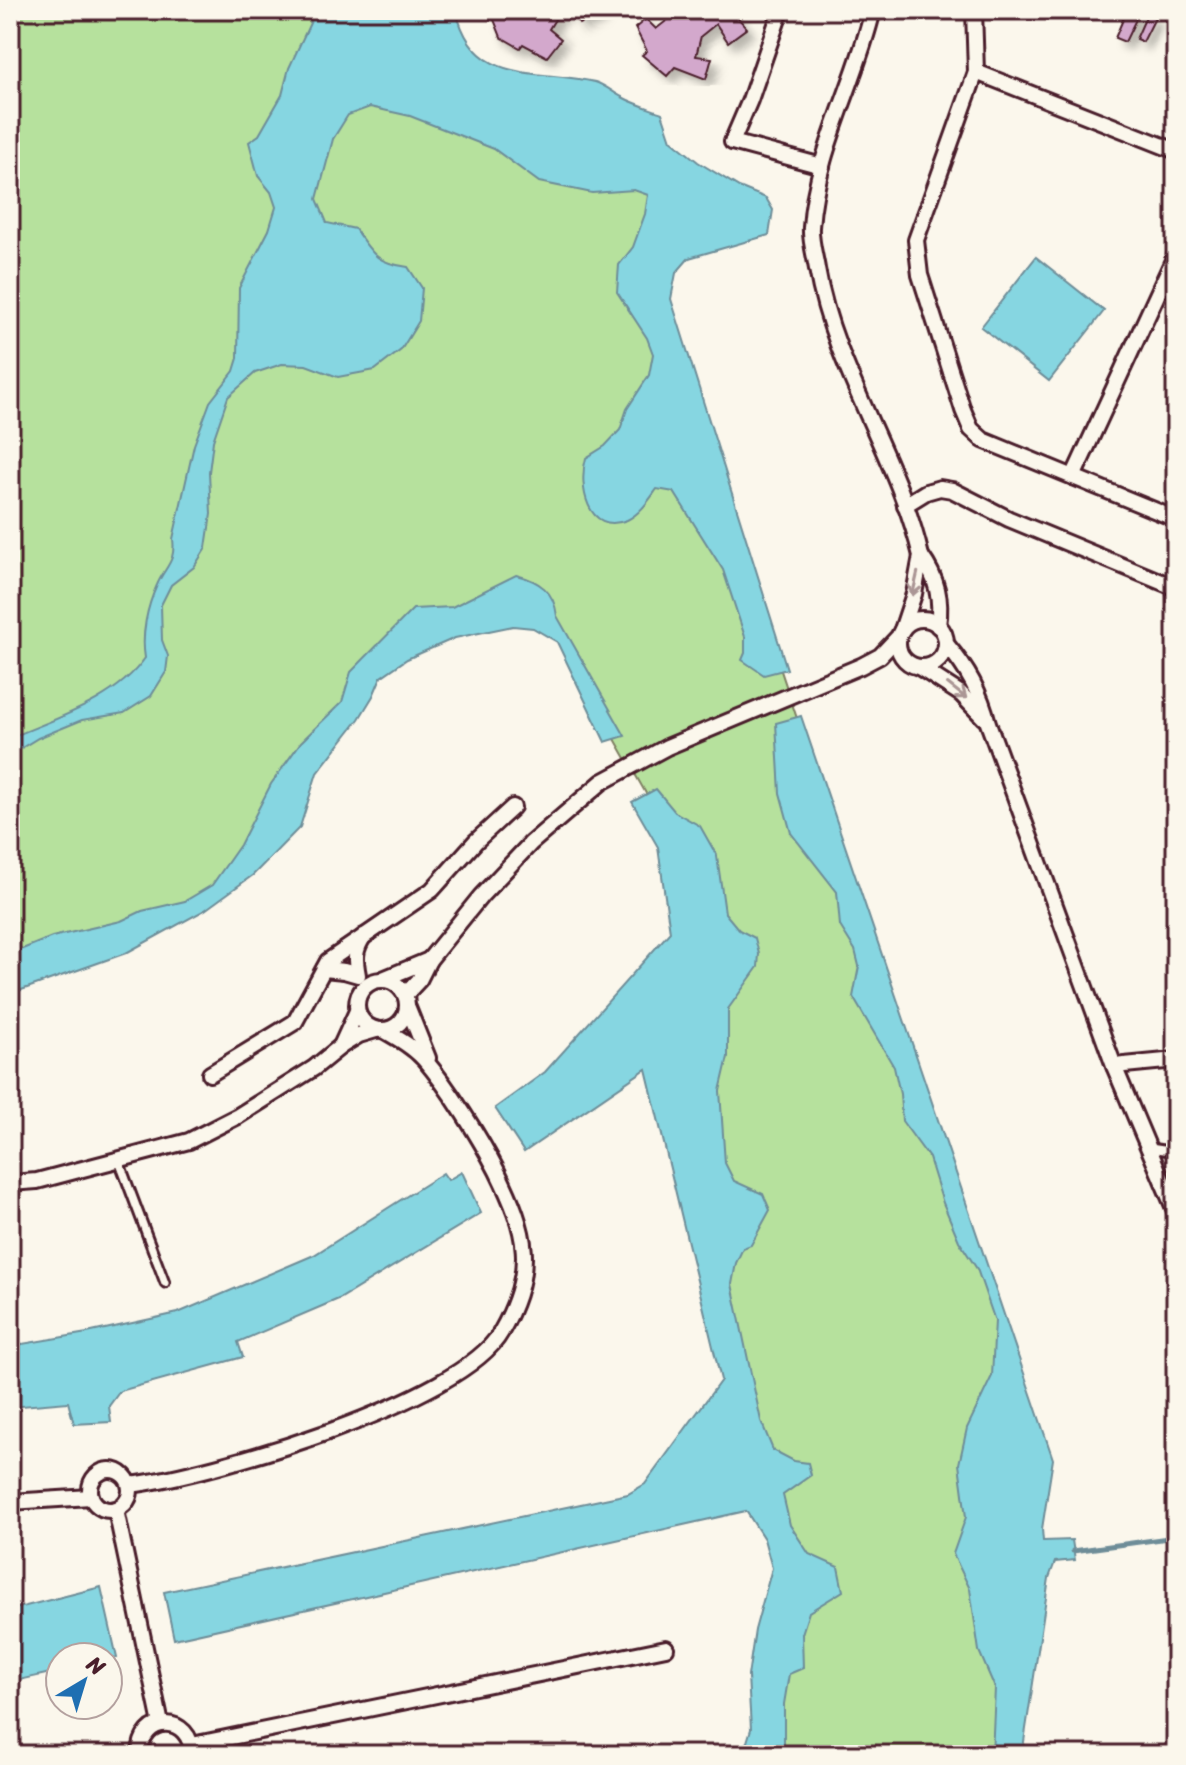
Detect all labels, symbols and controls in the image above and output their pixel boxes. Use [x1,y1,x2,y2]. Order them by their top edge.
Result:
one-way arrow [907,571,922,597]
one-way arrow [945,683,967,700]
north arrow [44,1641,124,1721]
text: N [77,1645,115,1686]

